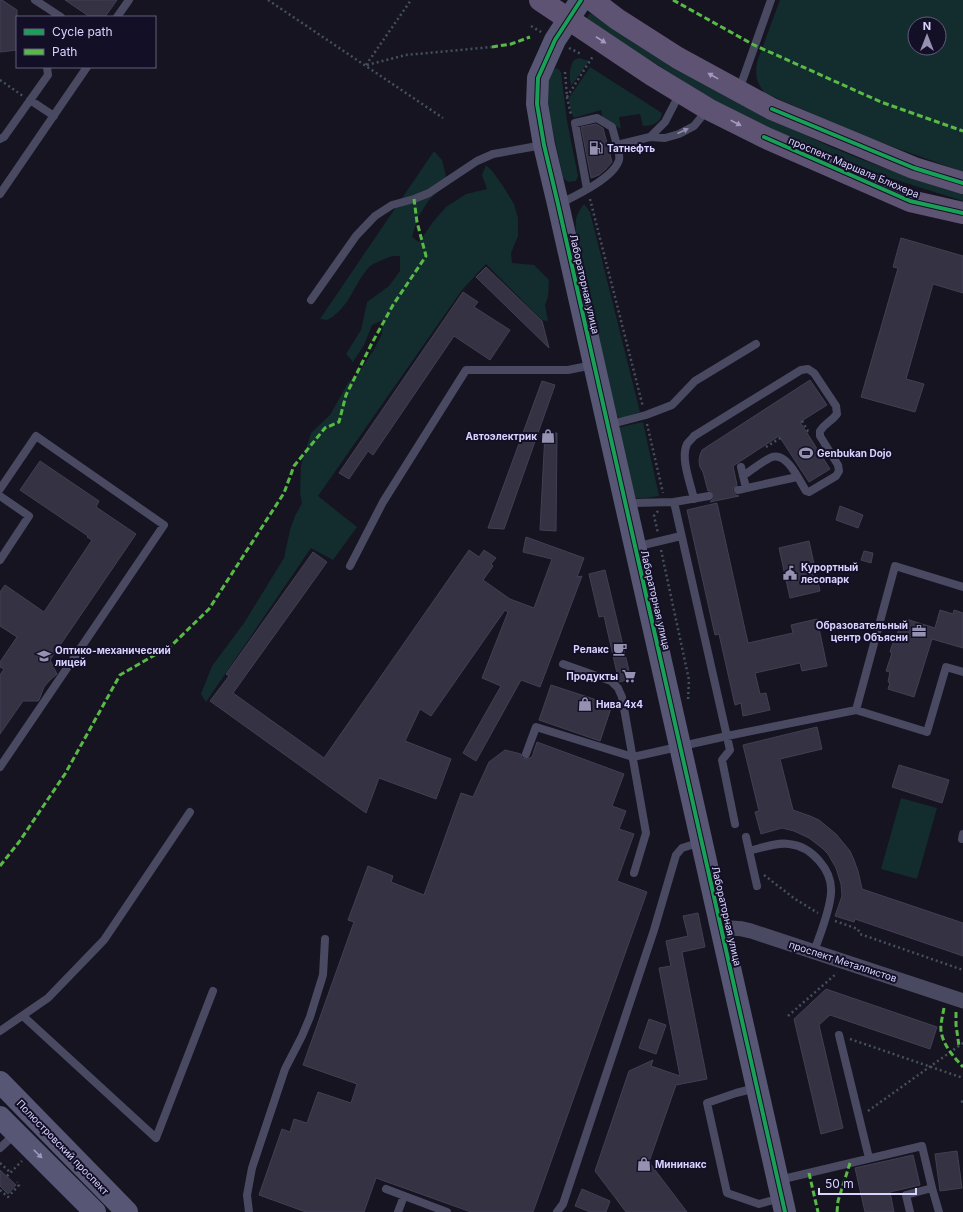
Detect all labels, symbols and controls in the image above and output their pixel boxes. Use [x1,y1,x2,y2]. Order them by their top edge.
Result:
legend [16,16,156,68]
north arrow [907,16,947,56]
text: N [923,19,931,33]
text: Cycle path [52,24,113,39]
one-way arrow [596,36,607,44]
text: Path [52,44,77,59]
one-way arrow [707,73,719,80]
one-way arrow [730,120,742,126]
one-way arrow [678,128,690,134]
street label: проспект Маршала Блюхера [787,134,921,200]
fuel station icon: Татнефть [588,140,604,156]
place label: Татнефть [607,142,655,154]
street label: Лабораторная улица [568,233,602,335]
shop icon: Автоэлектрик [540,428,556,444]
place label: Автоэлектрик [466,430,537,442]
sports icon: Genbukan Dojo [798,445,814,461]
place label: Genbukan Dojo [817,447,892,459]
street label: Лабораторная улица [639,549,673,651]
place label: Курортный лесопарк [801,561,858,585]
public building icon: Курортный лесопарк [782,565,798,581]
place label: Образовательный центр Объясни [816,619,908,643]
office icon: Образовательный центр Объясни [911,623,927,639]
cafe icon: Релакс [612,641,628,657]
place label: Релакс [573,643,609,655]
place label: Оптико-механический лицей [55,644,171,668]
school or university icon: Оптико-механический лицей [36,648,52,664]
supermarket icon: Продукты [621,668,637,684]
place label: Продукты [566,670,618,683]
shop icon: Нива 4х4 [577,696,593,712]
place label: Нива 4х4 [596,698,643,710]
street label: Лабораторная улица [710,865,744,967]
street label: проспект Металлистов [788,938,899,984]
street label: Полюстровский проспект [15,1097,112,1197]
one-way arrow [33,1149,43,1159]
shop icon: Мининакс [636,1156,652,1172]
place label: Мининакс [655,1158,707,1170]
scale bar [819,1170,916,1196]
text: 50 m [825,1176,854,1191]

